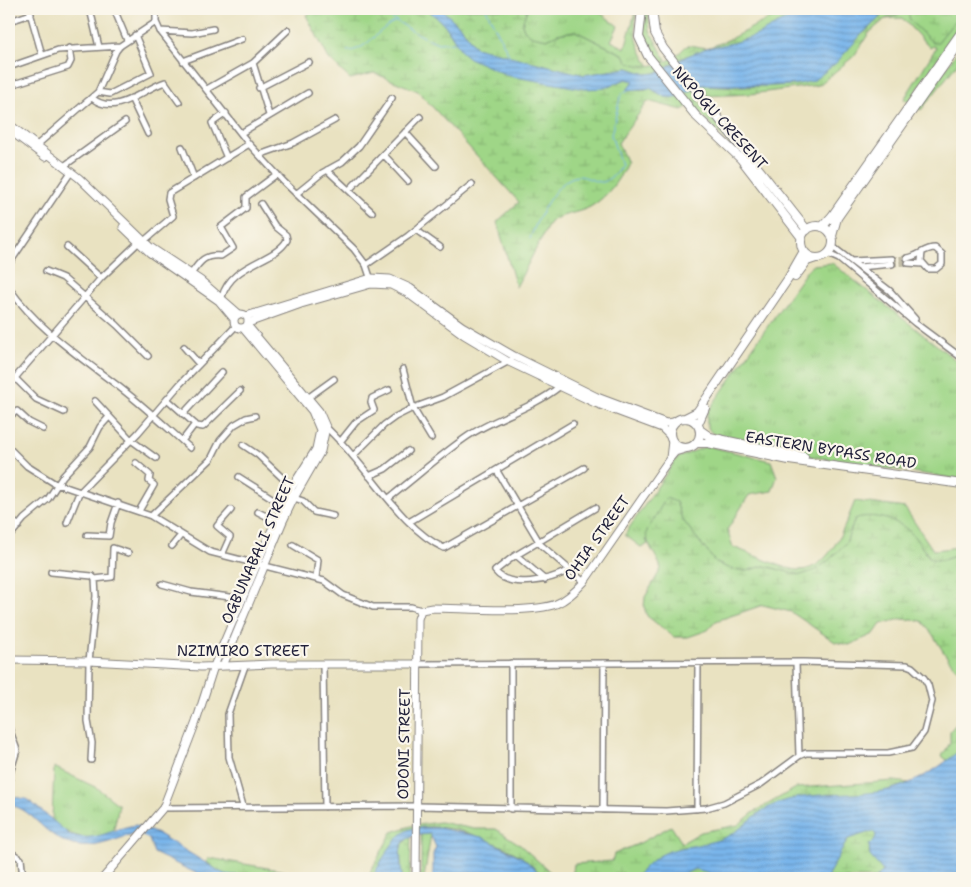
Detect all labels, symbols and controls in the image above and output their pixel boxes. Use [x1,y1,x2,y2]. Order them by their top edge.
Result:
street label: NKPOGU CRESENT [668,62,772,174]
street label: EASTERN BYPASS ROAD [744,427,918,473]
street label: OGBUNABALI STREET [216,473,300,627]
street label: OHIA STREET [559,492,635,584]
street label: NZIMIRO STREET [177,641,309,661]
street label: ODONI STREET [393,688,415,800]

